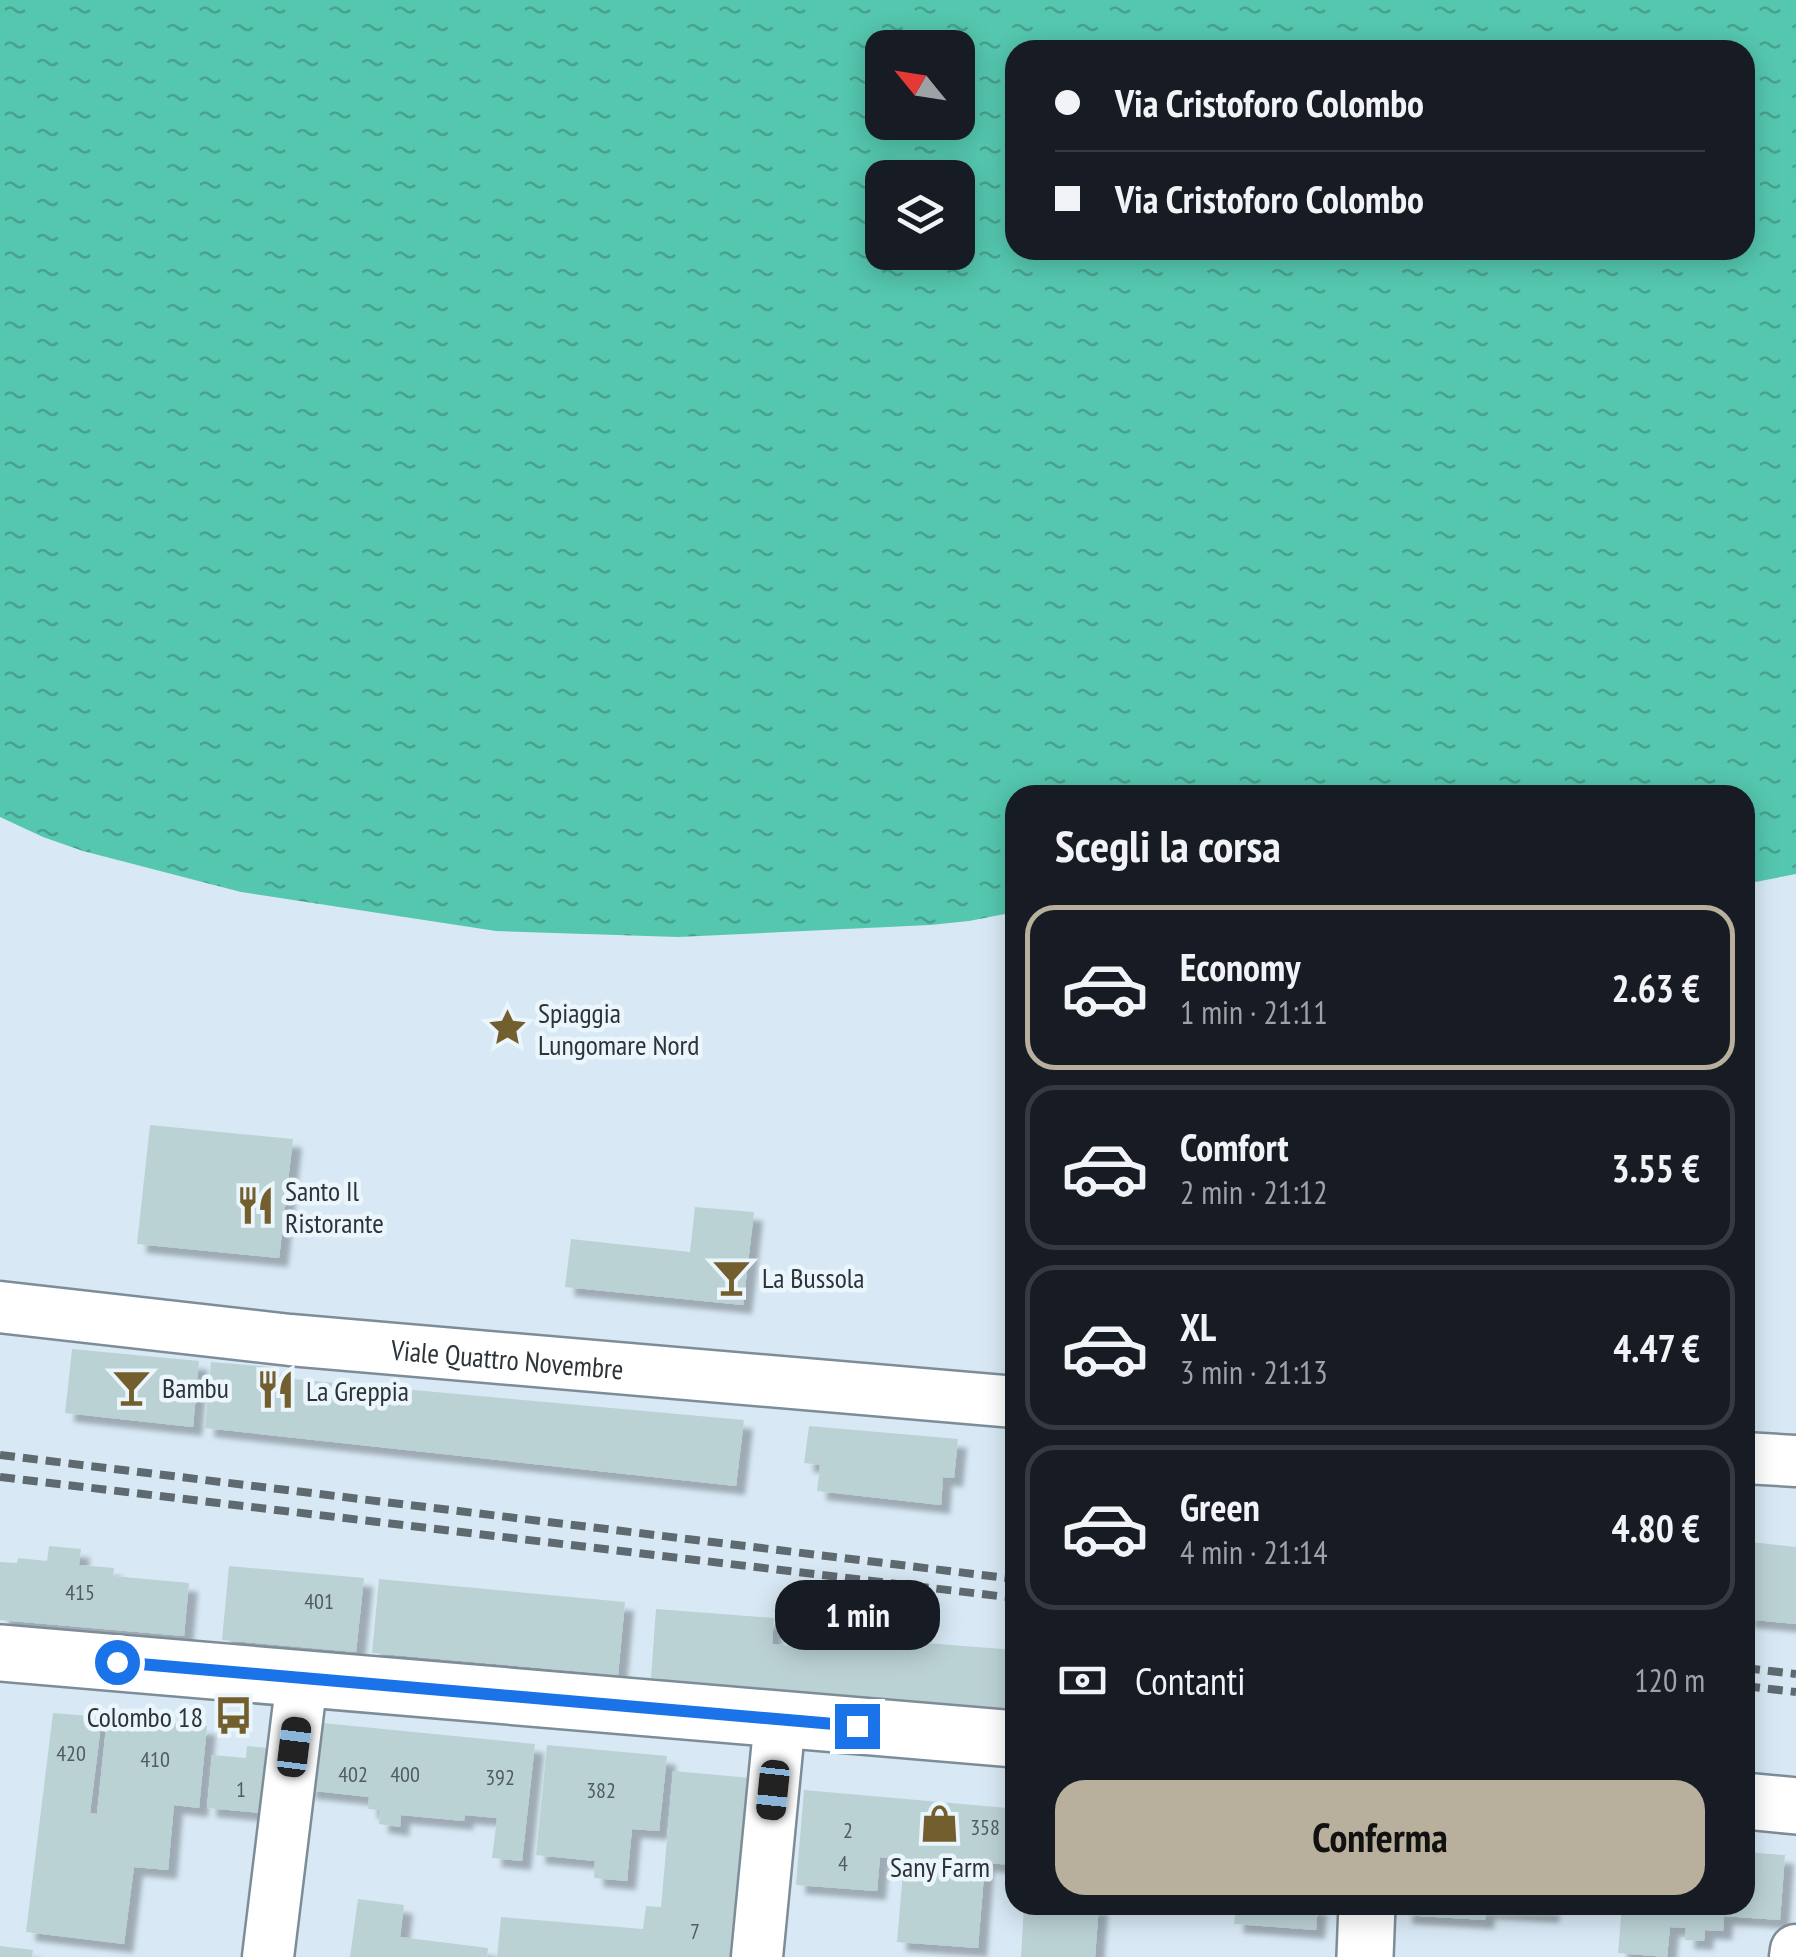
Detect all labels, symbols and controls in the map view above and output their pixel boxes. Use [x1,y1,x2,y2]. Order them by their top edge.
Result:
north arrow [865,30,975,140]
map controls [865,30,975,270]
text: Via Cristoforo Colombo [1115,78,1424,127]
button: layers [865,160,975,270]
text: Via Cristoforo Colombo [1115,174,1424,223]
text: Scegli la corsa [1055,816,1281,874]
text: Economy [1180,942,1300,991]
icon: car [1060,943,1150,1033]
text: 2.63 € [1611,963,1700,1012]
text: 1 min · 21:11 [1180,991,1328,1033]
place label: Spiaggia Lungomare Nord [538,994,699,1063]
place icon: Spiaggia Lungomare Nord [487,1007,529,1049]
text: Comfort [1180,1122,1289,1171]
icon: car [1060,1123,1150,1213]
text: 3.55 € [1611,1143,1700,1192]
text: 2 min · 21:12 [1180,1171,1328,1213]
place label: Santo Il Ristorante [285,1172,384,1241]
restaurant icon: Santo Il Ristorante [234,1185,276,1227]
bar icon: La Bussola [711,1256,753,1298]
place label: La Bussola [762,1259,864,1296]
text: XL [1180,1302,1216,1351]
icon: car [1060,1303,1150,1393]
text: 4.47 € [1613,1323,1700,1372]
street label: Viale Quattro Novembre [389,1330,625,1387]
text: 3 min · 21:13 [1180,1351,1328,1393]
bar icon: Bambu [111,1366,153,1408]
place label: Bambu [162,1369,229,1406]
restaurant icon: La Greppia [255,1369,297,1411]
place label: La Greppia [306,1372,409,1409]
text: Green [1180,1482,1260,1531]
icon: car [1060,1483,1150,1573]
text: 4.80 € [1611,1503,1700,1552]
text: 4 min · 21:14 [1180,1531,1328,1573]
house number: 415 [65,1578,95,1606]
callout: 1 min [774,1581,940,1651]
house number: 401 [304,1587,334,1615]
text: 1 min [825,1594,890,1636]
route start [95,1640,140,1685]
icon: cash [1055,1653,1110,1708]
text: Contanti [1135,1656,1245,1705]
text: 120 m [1634,1659,1705,1701]
bus stop icon: Colombo 18 [212,1695,254,1737]
place label: Colombo 18 [87,1698,203,1735]
route end [835,1704,880,1749]
car [275,1715,313,1779]
house number: 420 [56,1739,86,1767]
house number: 410 [140,1745,170,1773]
car [755,1759,791,1821]
house number: 402 [338,1760,368,1788]
house number: 400 [390,1760,420,1788]
house number: 392 [485,1763,515,1791]
house number: 1 [236,1775,246,1803]
house number: 382 [586,1776,616,1804]
button: Conferma [1055,1780,1705,1895]
shop icon: Sany Farm [919,1802,961,1844]
house number: 358 [970,1813,1000,1841]
house number: 2 [843,1816,853,1844]
place label: Sany Farm [890,1848,990,1885]
house number: 4 [838,1849,848,1877]
house number: 7 [690,1917,700,1945]

